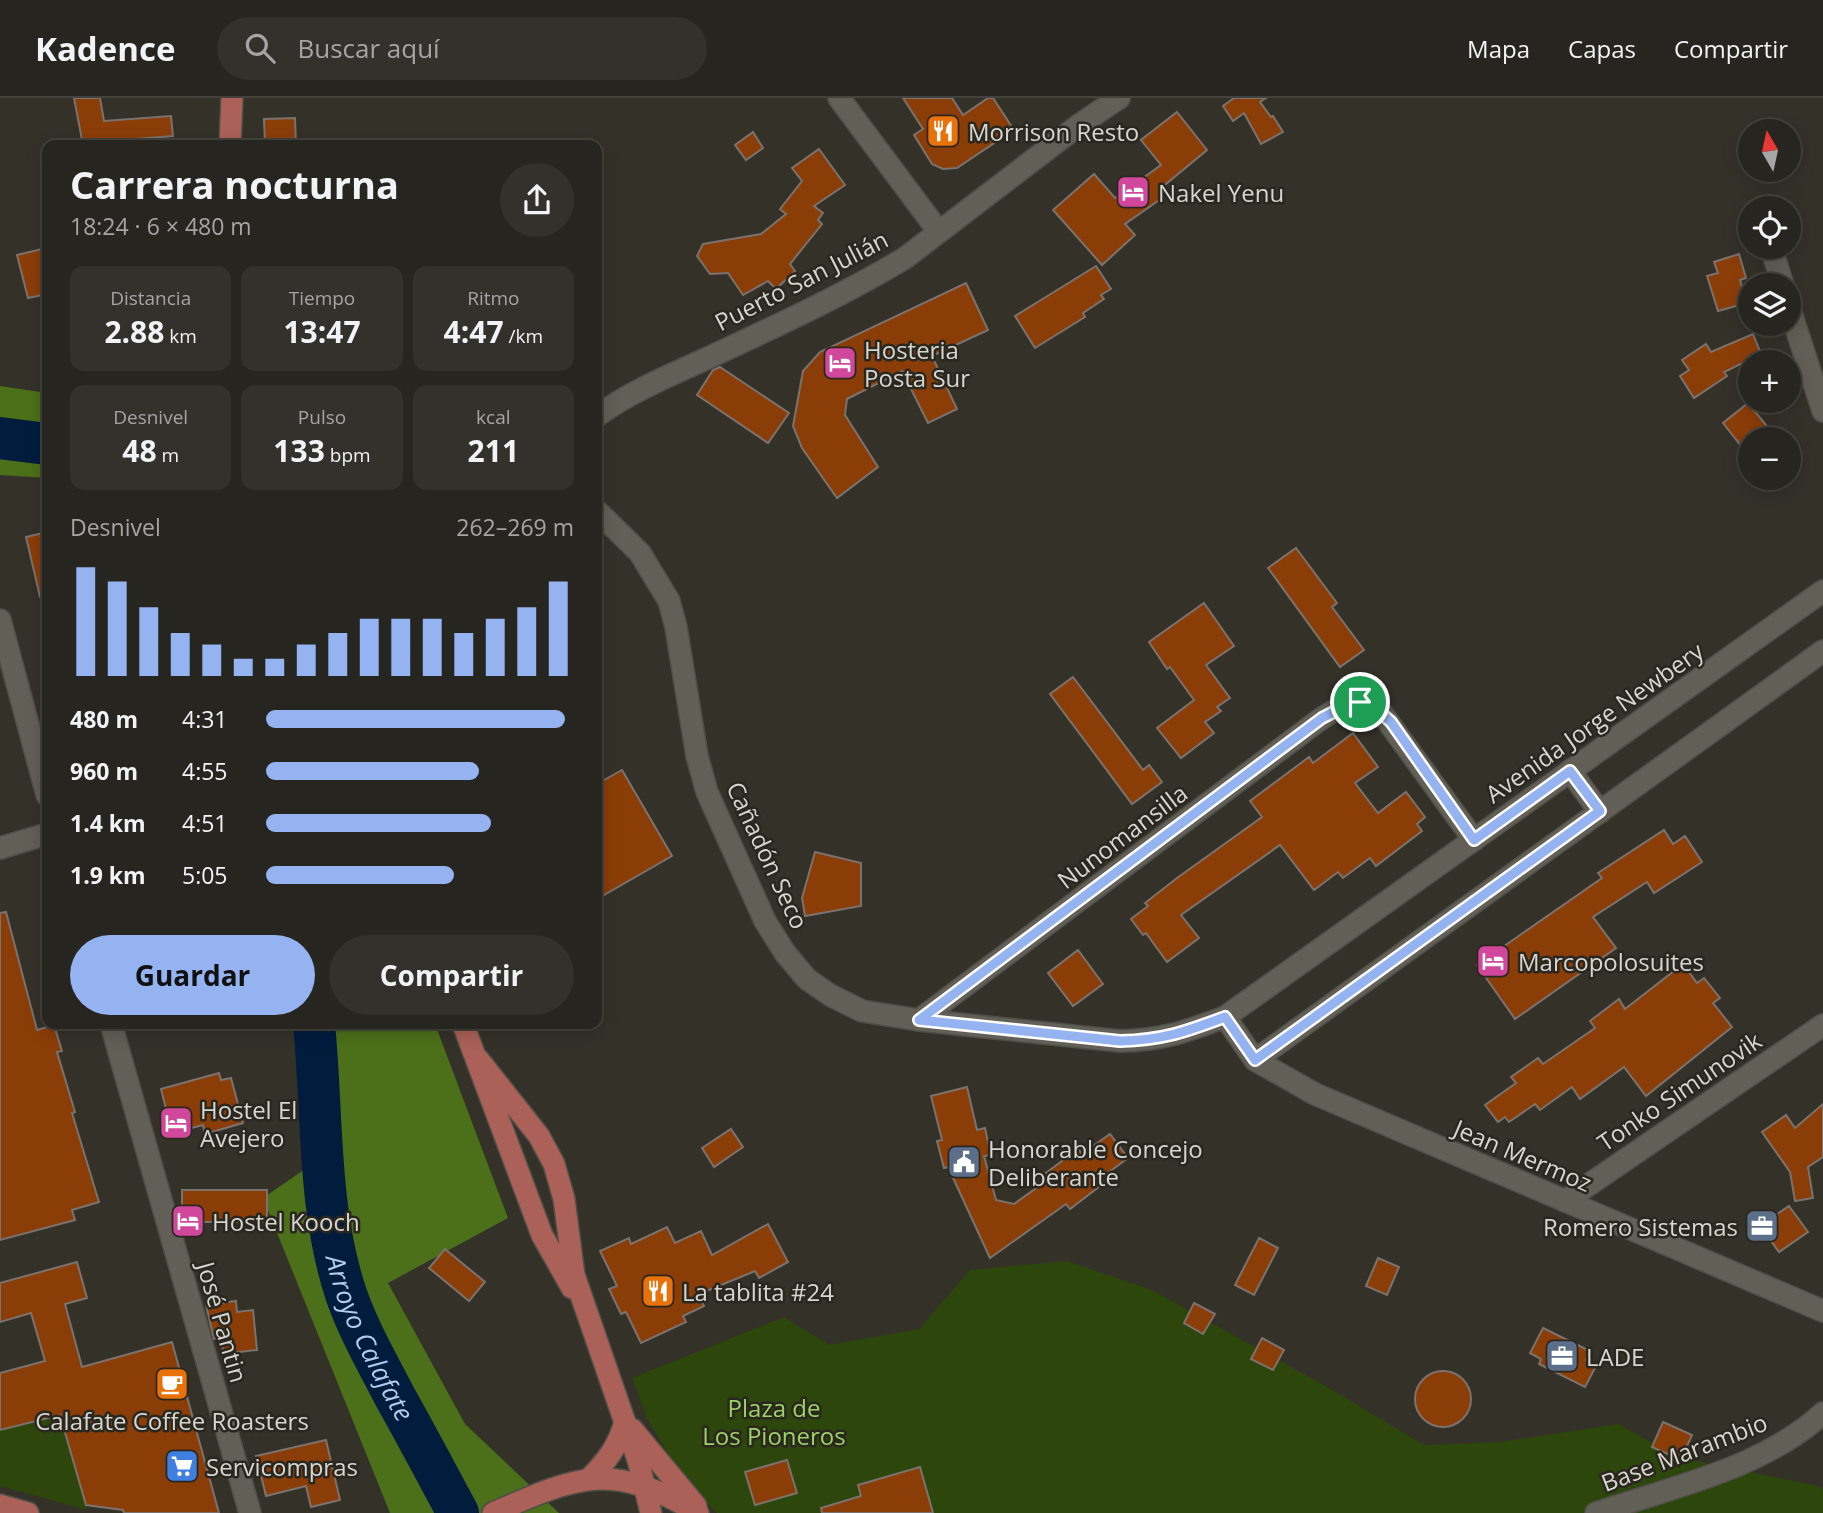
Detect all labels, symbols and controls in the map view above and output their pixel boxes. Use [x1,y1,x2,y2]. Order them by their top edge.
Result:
search box [217,17,707,80]
text: Kadence [35,26,175,71]
icon: search [241,29,279,67]
text: Buscar aquí [297,30,440,66]
text: Mapa [1467,32,1530,65]
text: Capas [1568,32,1636,65]
text: Compartir [1674,32,1788,65]
restaurant icon: Morrison Resto [924,112,962,150]
place label: Morrison Resto [968,115,1139,148]
north arrow [1738,119,1801,182]
map controls [1738,119,1801,490]
text: Carrera nocturna [70,158,399,210]
button: share [500,163,574,237]
hotel icon: Nakel Yenu [1114,173,1152,211]
place label: Nakel Yenu [1158,176,1284,209]
button: locate [1738,196,1801,259]
text: 18:24 · 6 × 480 m [70,210,252,242]
street label: Puerto San Julián [709,222,893,338]
button: layers [1738,273,1801,336]
text: Distancia [110,285,191,311]
text: Tiempo [289,285,355,311]
text: Ritmo [467,285,519,311]
text: 2.88 [104,311,164,352]
text: 13:47 [283,311,361,352]
text: 4:47 [444,311,504,352]
text: km [164,323,197,349]
text: /km [504,323,543,349]
place label: Hosteria Posta Sur [864,333,970,394]
hotel icon: Hosteria Posta Sur [821,344,859,382]
button: + [1738,350,1801,413]
text: Desnivel [113,404,188,430]
text: Pulso [298,404,346,430]
text: kcal [476,404,511,430]
button: − [1738,427,1801,490]
text: 48 [122,430,157,471]
text: 133 [273,430,325,471]
text: 211 [468,430,519,471]
text: m [157,442,179,468]
text: bpm [325,442,371,468]
text: Desnivel [70,511,161,543]
text: 262–269 m [456,511,574,543]
street label: Avenida Jorge Newbery [1478,634,1710,810]
pin [1330,672,1390,732]
icon: arrive [1341,683,1379,721]
text: 480 m [70,703,138,735]
text: 4:31 [182,703,228,735]
text: 960 m [70,755,138,787]
text: 4:55 [182,755,228,787]
street label: Cañadón Seco [719,776,817,934]
street label: Nunomansilla [1050,776,1194,896]
text: 1.4 km [70,807,146,839]
text: 4:51 [182,807,228,839]
text: 1.9 km [70,859,146,891]
text: 5:05 [182,859,228,891]
button: Guardar [70,935,315,1015]
button: Compartir [329,935,574,1015]
hotel icon: Marcopolosuites [1474,942,1512,980]
place label: Marcopolosuites [1518,945,1704,978]
street label: Tonko Simunovik [1590,1024,1768,1158]
place label: Hostel El Avejero [200,1093,297,1154]
hotel icon: Hostel El Avejero [157,1104,195,1142]
street label: Jean Mermoz [1447,1110,1597,1199]
place label: Honorable Concejo Deliberante [988,1132,1203,1193]
public building icon: Honorable Concejo Deliberante [945,1143,983,1181]
hotel icon: Hostel Kooch [169,1202,207,1240]
place label: Hostel Kooch [212,1205,360,1238]
office icon: Romero Sistemas [1743,1207,1781,1245]
place label: Romero Sistemas [1543,1210,1738,1243]
water label: Arroyo Calafate [317,1249,423,1427]
street label: José Pantin [190,1256,256,1386]
restaurant icon: La tablita #24 [639,1272,677,1310]
place label: La tablita #24 [682,1275,834,1308]
office icon: LADE [1543,1337,1581,1375]
place label: LADE [1586,1340,1644,1373]
cafe icon: Calafate Coffee Roasters [153,1365,191,1403]
park label: Plaza de Los Pioneros [702,1391,846,1452]
place label: Calafate Coffee Roasters [35,1404,309,1437]
street label: Base Marambio [1596,1405,1772,1499]
supermarket icon: Servicompras [163,1447,201,1485]
place label: Servicompras [206,1450,358,1483]

